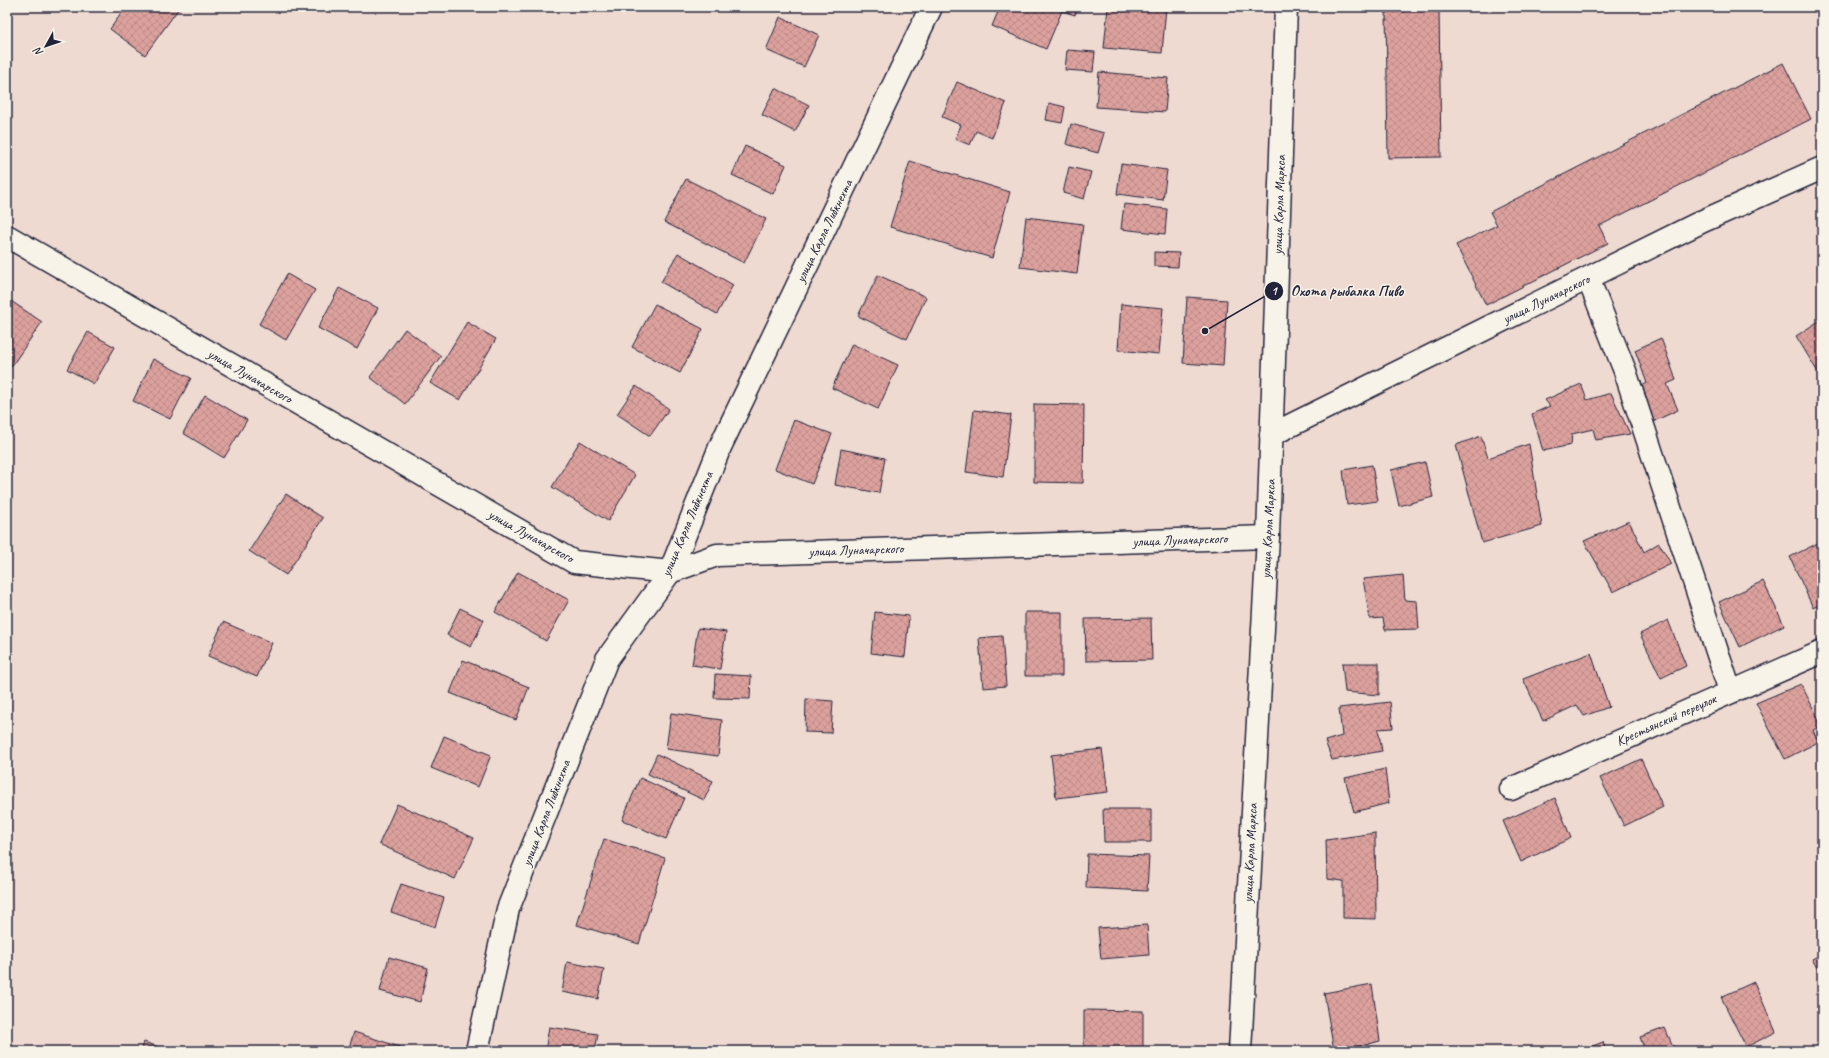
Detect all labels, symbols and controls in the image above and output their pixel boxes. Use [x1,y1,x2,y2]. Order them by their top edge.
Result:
north arrow [26,26,66,66]
text: N [29,44,46,60]
street label: улица Карла Маркса [1269,154,1289,256]
street label: улица Карла Либкнехта [791,176,857,286]
street label: улица Луначарского [1499,270,1594,328]
callout: Охота рыбалка Пиво [1264,278,1411,305]
text: Охота рыбалка Пиво [1291,282,1405,301]
text: 1 [1271,283,1278,299]
street label: улица Луначарского [204,344,297,408]
street label: улица Карла Либкнехта [657,468,717,580]
street label: улица Карла Маркса [1257,478,1279,580]
street label: улица Луначарского [485,505,578,567]
street label: улица Луначарского [1131,530,1230,550]
street label: улица Луначарского [807,540,906,560]
street label: Крестьянский переулок [1613,690,1720,750]
street label: улица Карла Либкнехта [518,756,575,869]
street label: улица Карла Маркса [1239,802,1261,904]

